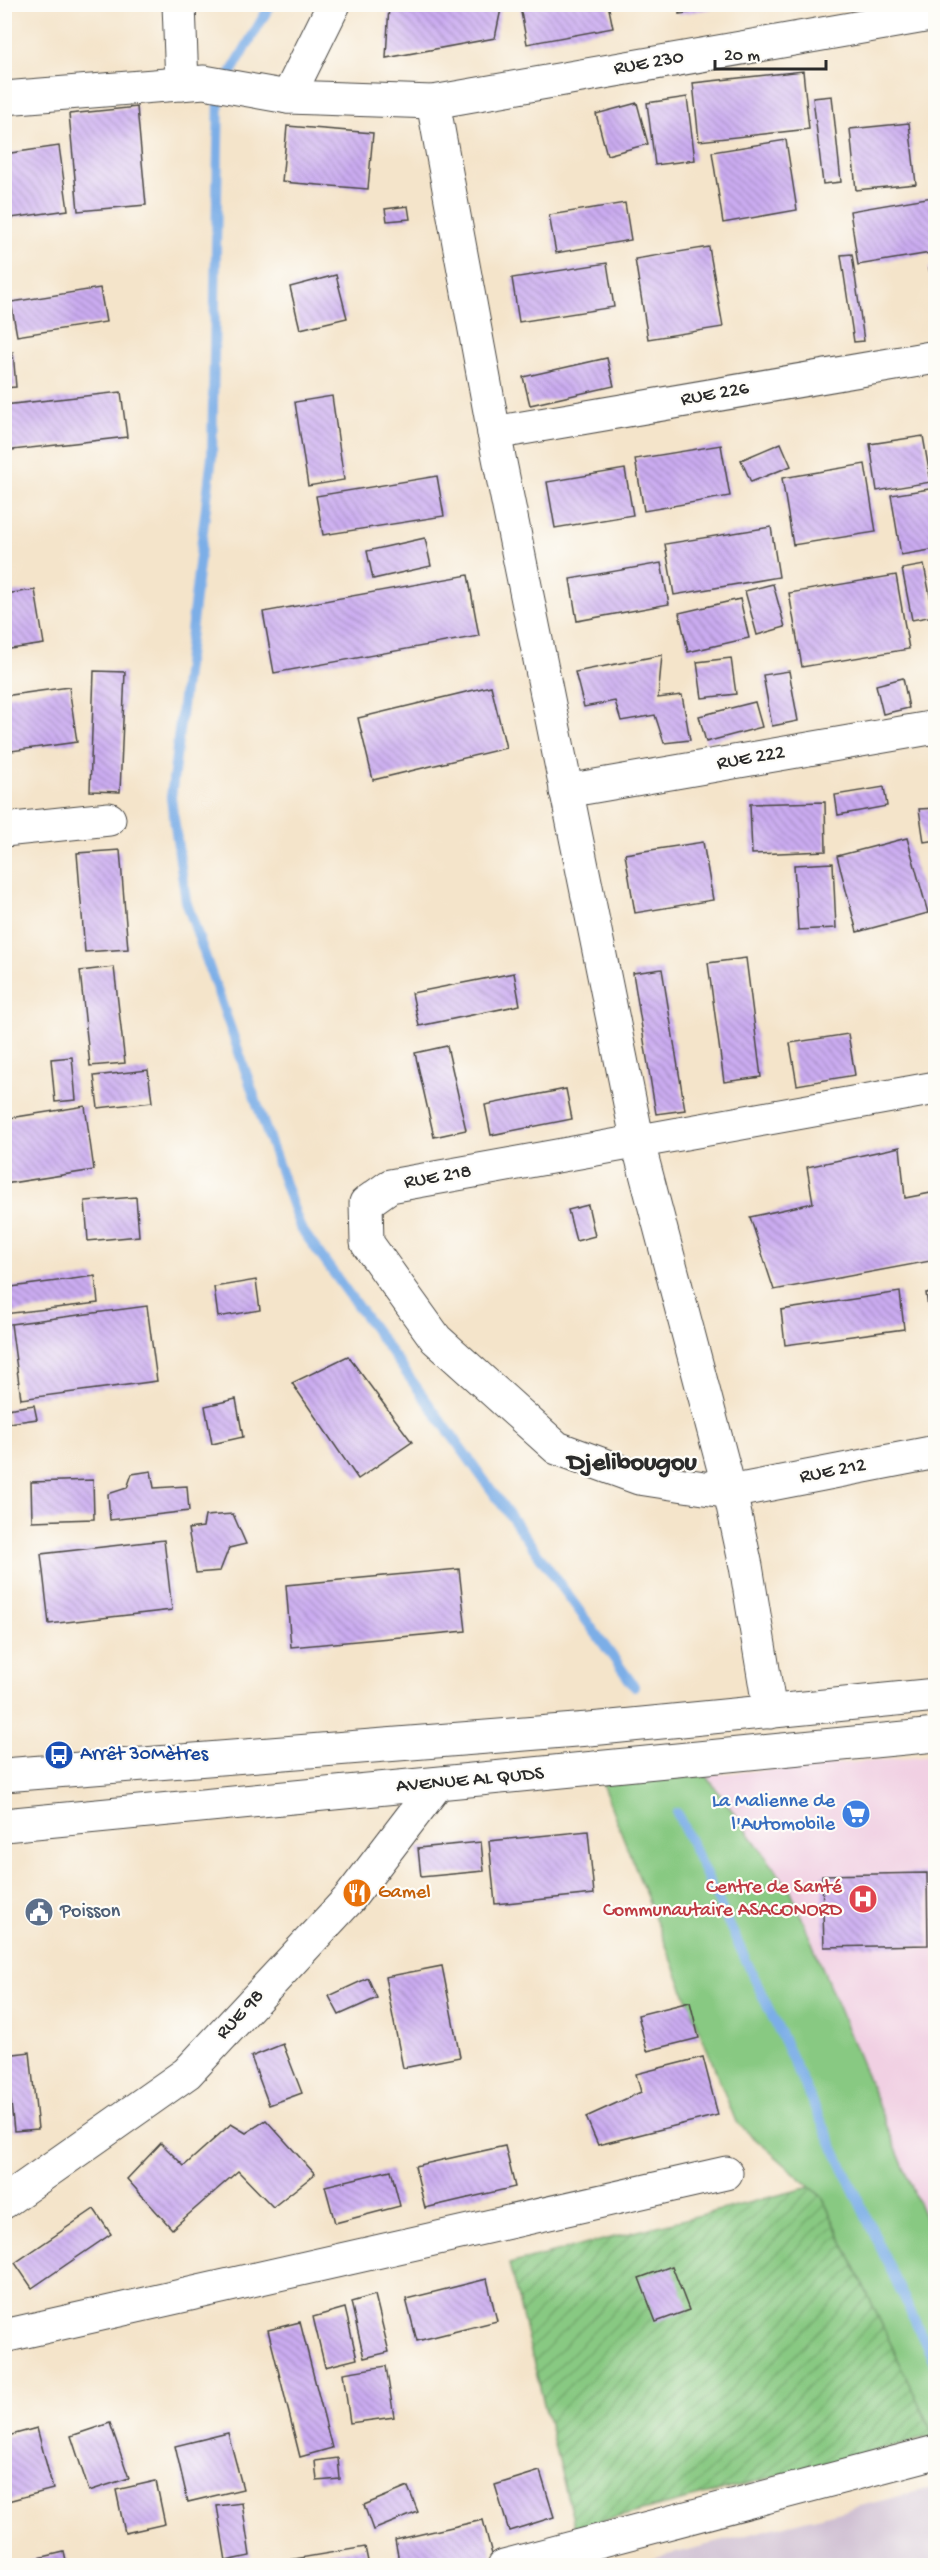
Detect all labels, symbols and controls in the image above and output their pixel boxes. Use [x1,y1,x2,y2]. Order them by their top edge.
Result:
scale bar [715,33,826,71]
text: 20 m [724,46,760,67]
street label: RUE 230 [612,47,686,81]
street label: RUE 226 [679,378,752,412]
street label: RUE 222 [715,742,787,776]
street label: RUE 218 [402,1161,474,1195]
district label: Djelibougou [565,1449,697,1480]
street label: RUE 212 [798,1454,868,1490]
bus stop icon: Arrêt 30Mètres [43,1739,75,1771]
place label: Arrêt 30Mètres [80,1744,209,1767]
street label: AVENUE AL QUDS [395,1763,546,1799]
place label: La Malienne de l'Automobile [712,1791,836,1837]
supermarket icon: La Malienne de l'Automobile [840,1798,872,1830]
restaurant icon: Gamel [341,1877,373,1909]
place label: Centre de Santé Communautaire ASACONORD [603,1877,843,1923]
place label: Gamel [378,1882,431,1905]
hospital icon: Centre de Santé Communautaire ASACONORD [847,1883,879,1915]
public building icon: Poisson [23,1896,55,1928]
place label: Poisson [59,1901,121,1924]
street label: RUE 98 [212,1985,270,2045]

